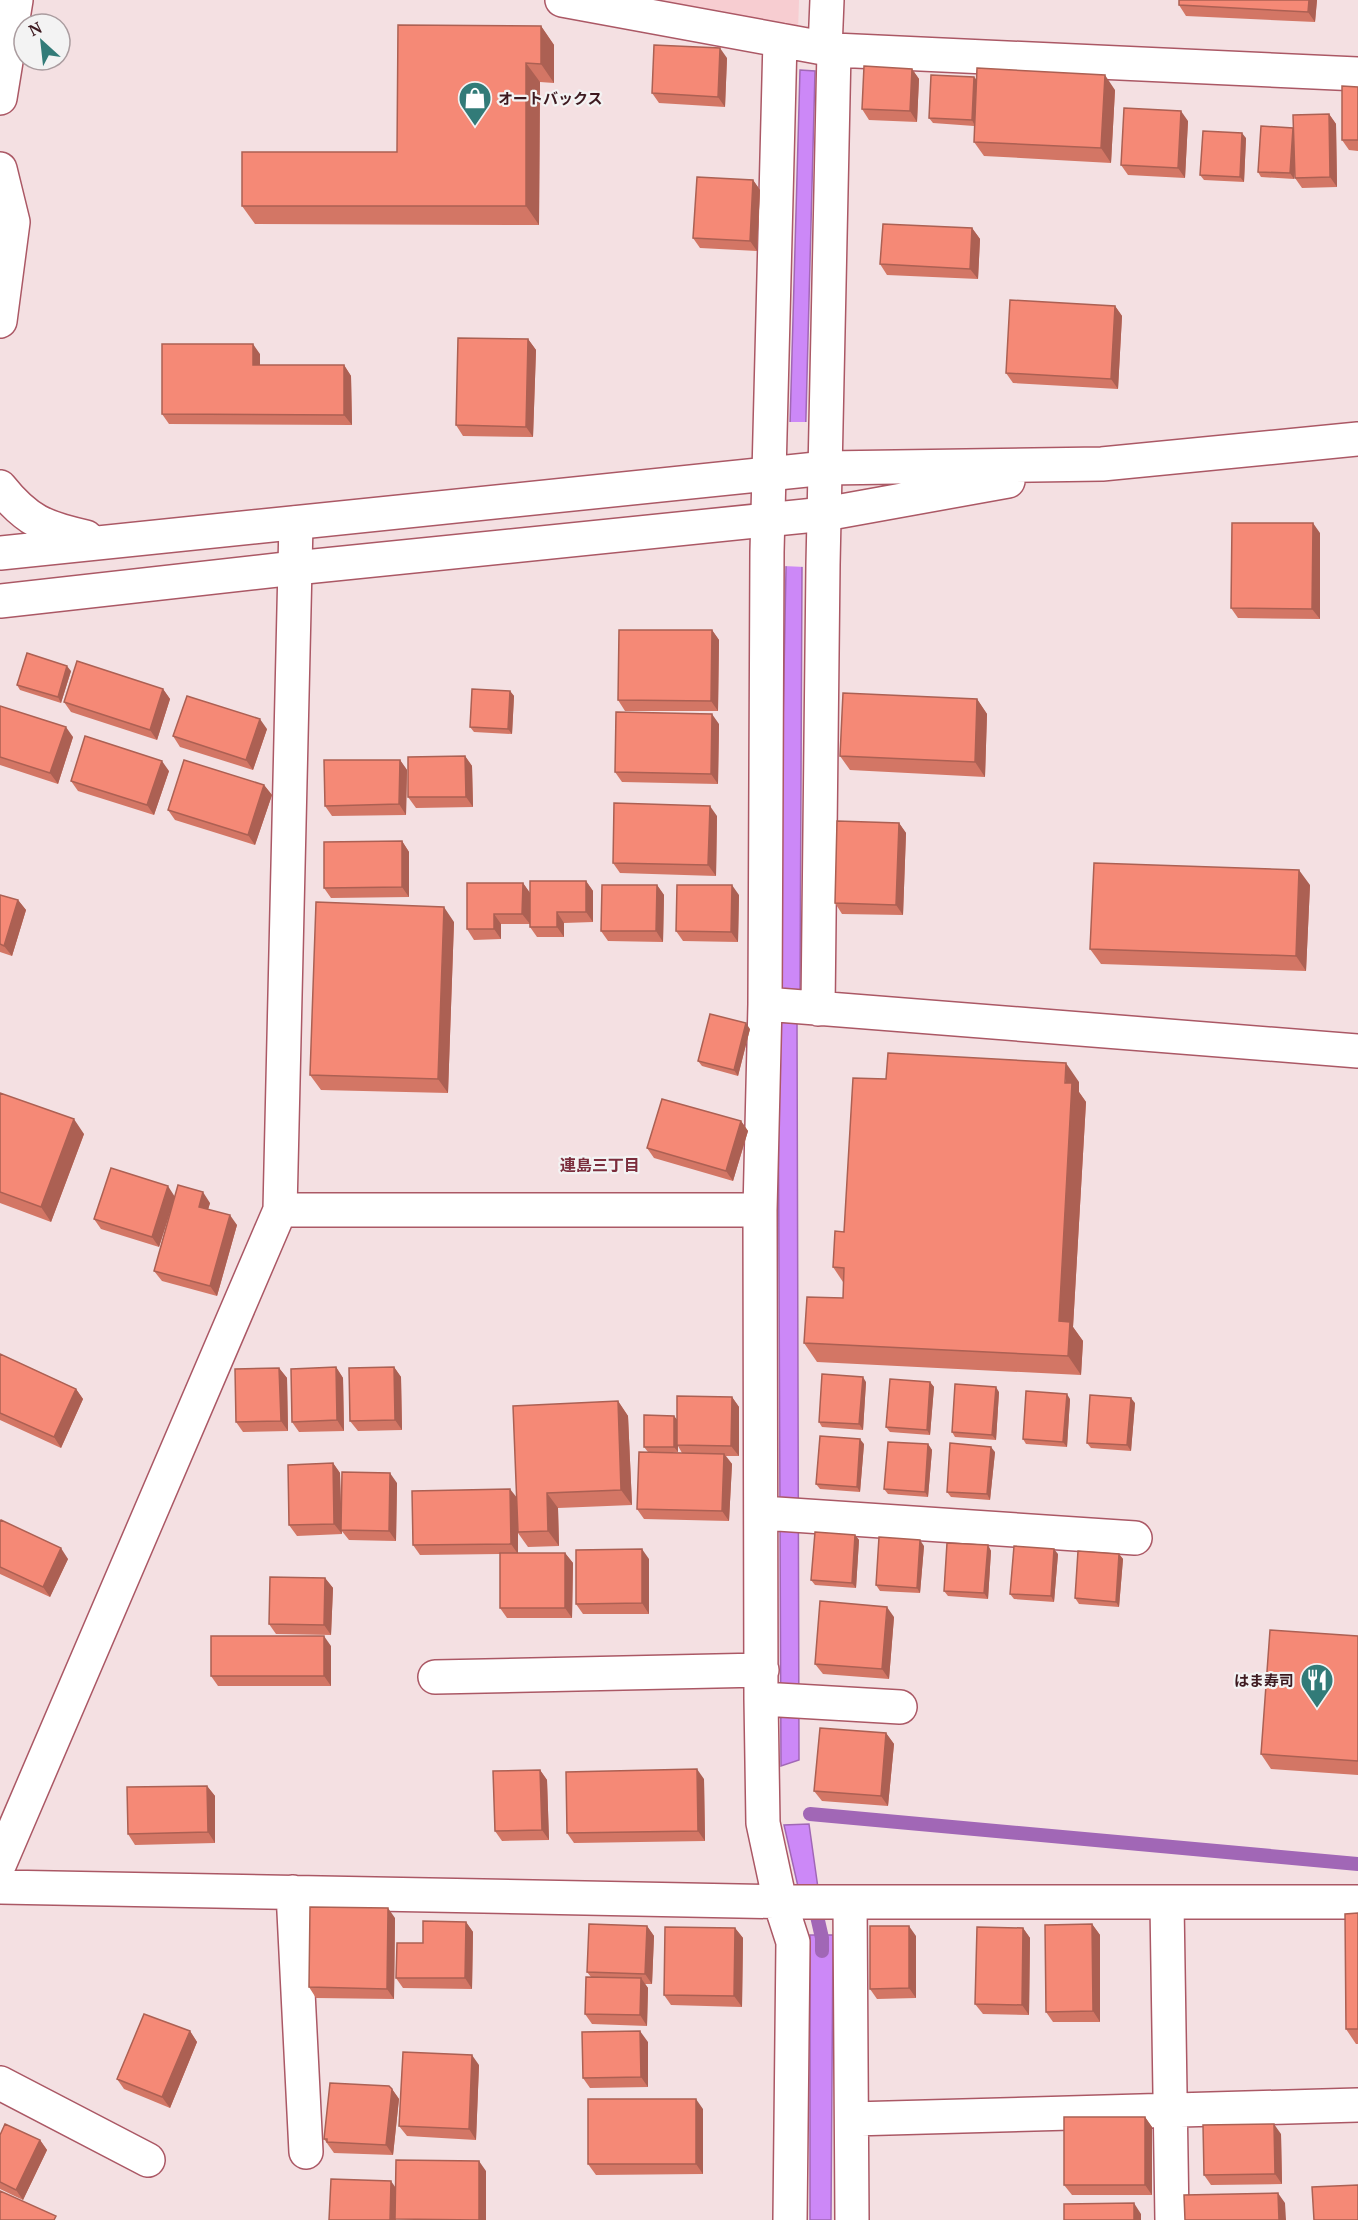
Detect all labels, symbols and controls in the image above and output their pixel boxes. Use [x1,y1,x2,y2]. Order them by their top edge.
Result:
north arrow [12,12,72,72]
text: N [25,16,46,41]
shop icon: オートバックス [457,80,493,127]
place label: オートバックス [498,88,603,108]
district label: 連島三丁目 [560,1154,640,1176]
restaurant icon: はま寿司 [1299,1662,1335,1709]
place label: はま寿司 [1234,1670,1294,1690]

